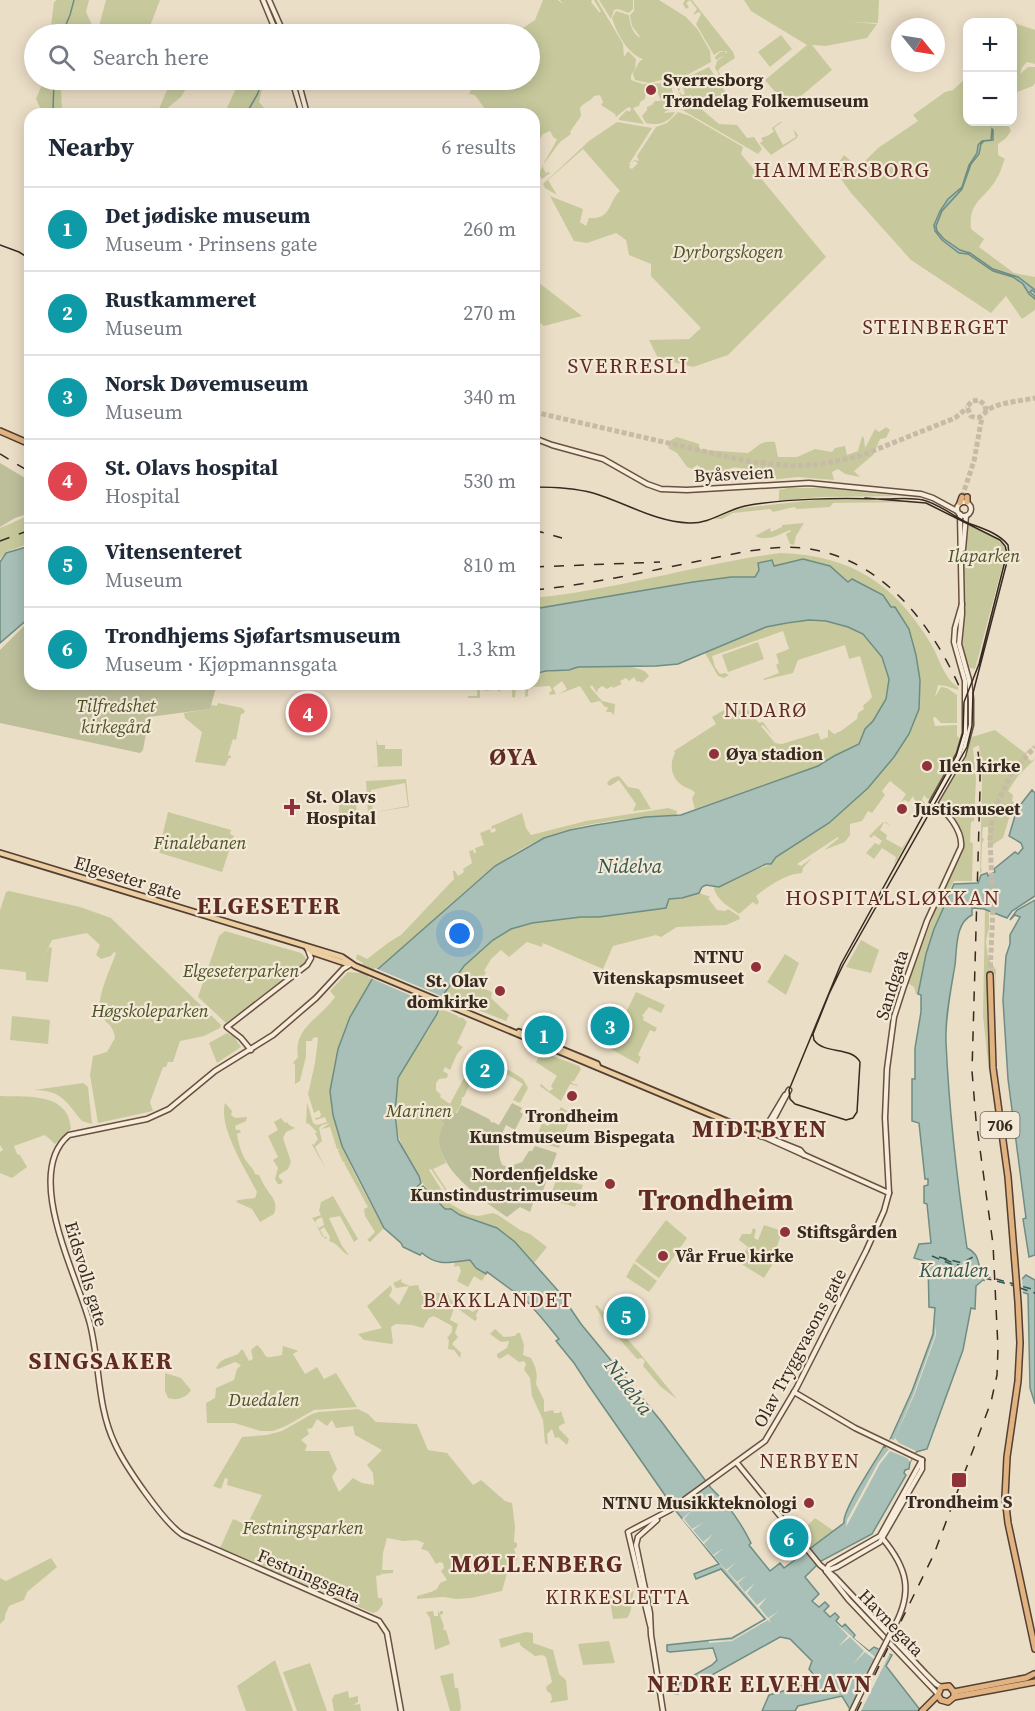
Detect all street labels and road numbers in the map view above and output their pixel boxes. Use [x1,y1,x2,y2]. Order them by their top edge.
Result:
street label: Byåsveien [693,459,775,488]
street label: Elgeseter gate [71,849,185,906]
street label: Sandgata [869,946,914,1023]
road number: 706 [980,1112,1020,1138]
street label: Eidsvolls gate [59,1218,114,1329]
street label: Olav Tryggvasons gate [747,1264,852,1432]
street label: Festningsgata [254,1543,365,1609]
street label: Havnegata [853,1583,930,1662]

